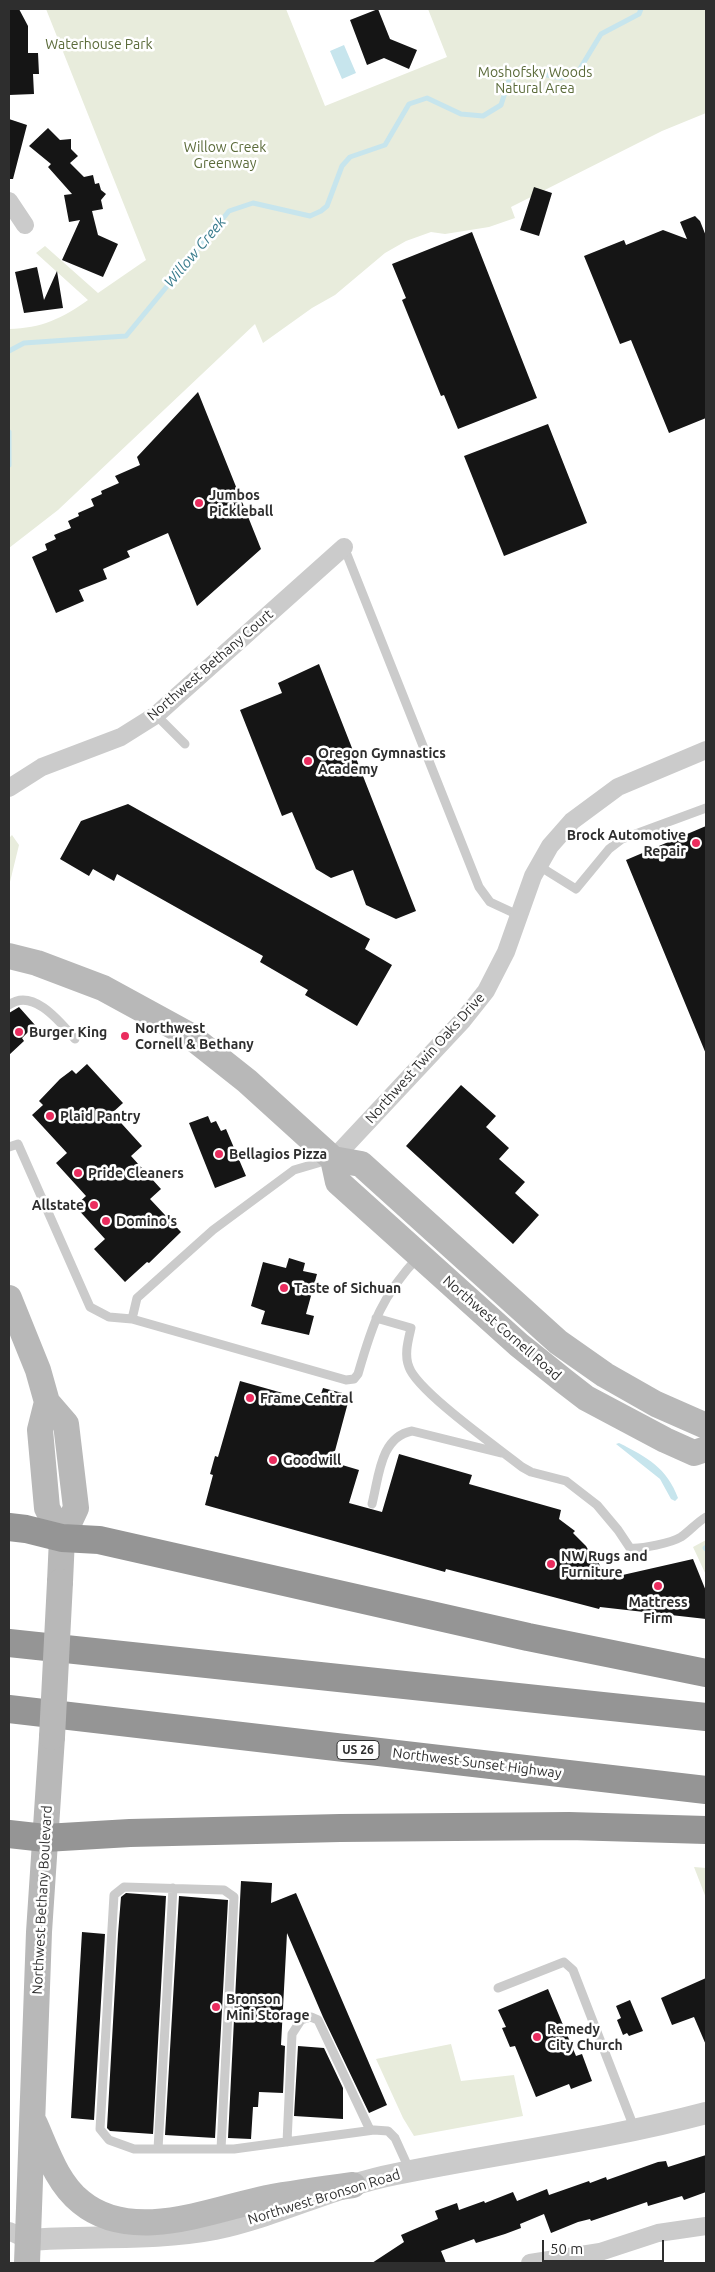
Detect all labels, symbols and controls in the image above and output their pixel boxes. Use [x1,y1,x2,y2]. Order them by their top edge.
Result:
park label: Waterhouse Park [45,36,153,52]
park label: Moshofsky Woods Natural Area [478,64,592,96]
park label: Willow Creek Greenway [184,139,266,172]
water label: Willow Creek [160,213,230,291]
place label: Jumbos Pickleball [209,487,273,520]
marker: Jumbos Pickleball [193,497,205,509]
street label: Northwest Bethany Court [144,606,276,724]
place label: Oregon Gymnastics Academy [318,745,446,778]
marker: Oregon Gymnastics Academy [302,755,314,767]
place label: Brock Automotive Repair [567,827,686,860]
marker: Brock Automotive Repair [690,837,702,849]
street label: Northwest Twin Oaks Drive [362,989,488,1127]
place label: Northwest Cornell & Bethany [135,1020,254,1052]
place label: Burger King [29,1024,107,1040]
marker: Burger King [13,1026,25,1038]
marker: Northwest Cornell & Bethany [119,1030,131,1042]
place label: Plaid Pantry [60,1108,141,1124]
marker: Plaid Pantry [44,1110,56,1122]
place label: Bellagios Pizza [229,1146,327,1162]
marker: Bellagios Pizza [213,1148,225,1160]
place label: Pride Cleaners [88,1165,184,1181]
marker: Pride Cleaners [72,1167,84,1179]
place label: Allstate [32,1197,84,1213]
marker: Allstate [88,1199,100,1211]
place label: Domino's [116,1213,177,1229]
marker: Domino's [100,1215,112,1227]
street label: Northwest Cornell Road [440,1272,564,1384]
place label: Taste of Sichuan [294,1280,401,1296]
marker: Taste of Sichuan [278,1282,290,1294]
place label: Frame Central [260,1390,353,1406]
marker: Frame Central [244,1392,256,1404]
place label: Goodwill [283,1452,341,1468]
marker: Goodwill [267,1454,279,1466]
place label: NW Rugs and Furniture [561,1548,648,1580]
marker: NW Rugs and Furniture [545,1558,557,1570]
marker: Mattress Firm [652,1580,664,1592]
place label: Mattress Firm [628,1594,688,1626]
road number: US 26 [337,1740,379,1760]
street label: Northwest Sunset Highway [392,1744,562,1782]
street label: Northwest Bethany Boulevard [29,1805,55,1995]
place label: Bronson Mini Storage [226,1991,310,2024]
marker: Bronson Mini Storage [210,2001,222,2013]
place label: Remedy City Church [547,2021,623,2054]
marker: Remedy City Church [531,2031,543,2043]
street label: Northwest Bronson Road [246,2166,402,2228]
scale bar [545,2230,668,2262]
text: 50 m [550,2240,583,2257]

